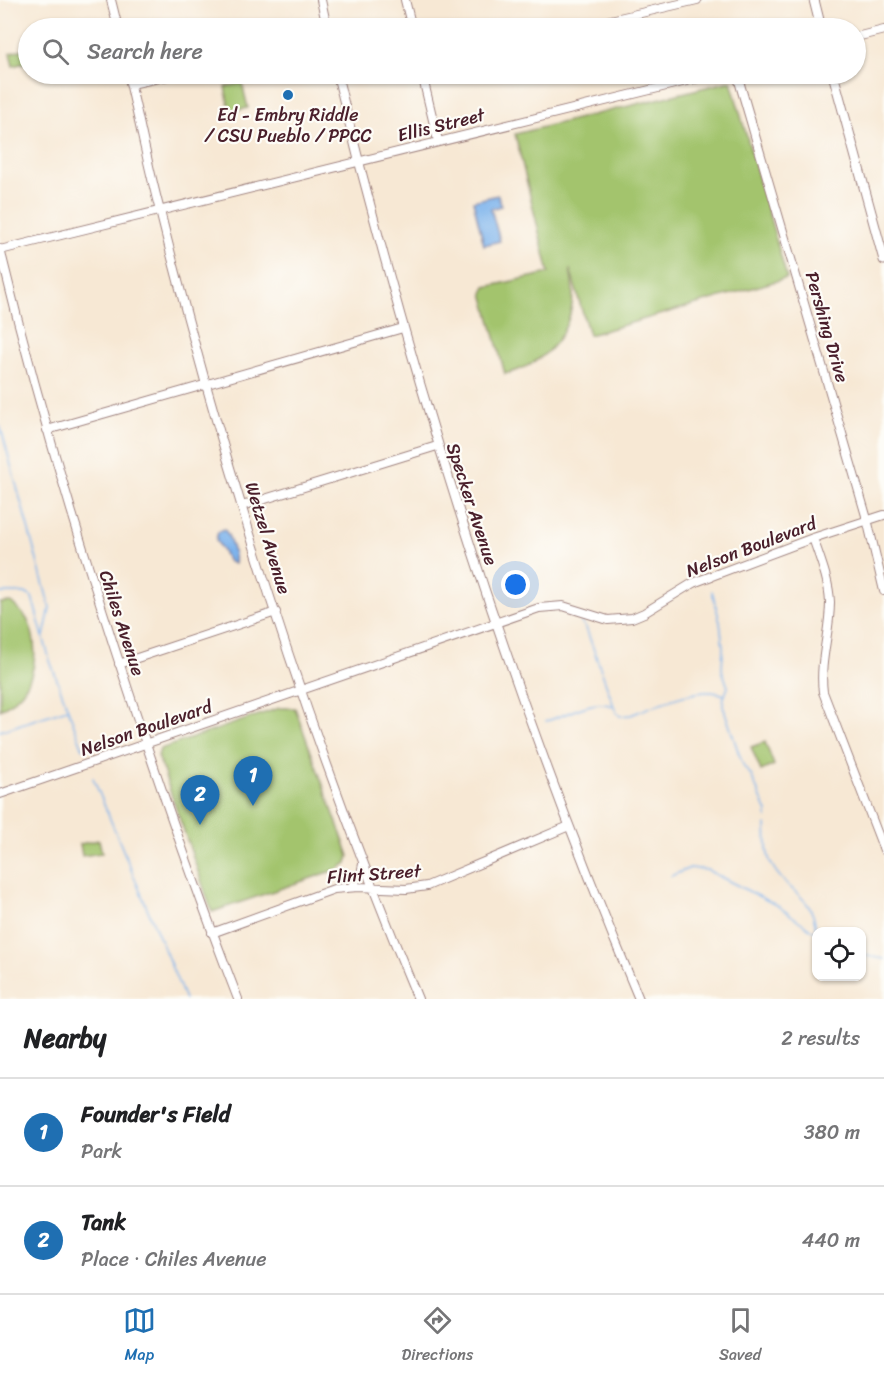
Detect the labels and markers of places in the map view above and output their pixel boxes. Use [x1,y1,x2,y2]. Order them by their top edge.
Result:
marker: Ed - Embry Riddle / CSU Pueblo / PPCC [281,88,295,102]
place label: Ed - Embry Riddle / CSU Pueblo / PPCC [204,99,373,152]
pin: 1 [234,756,272,806]
pin: 2 [180,776,220,825]

